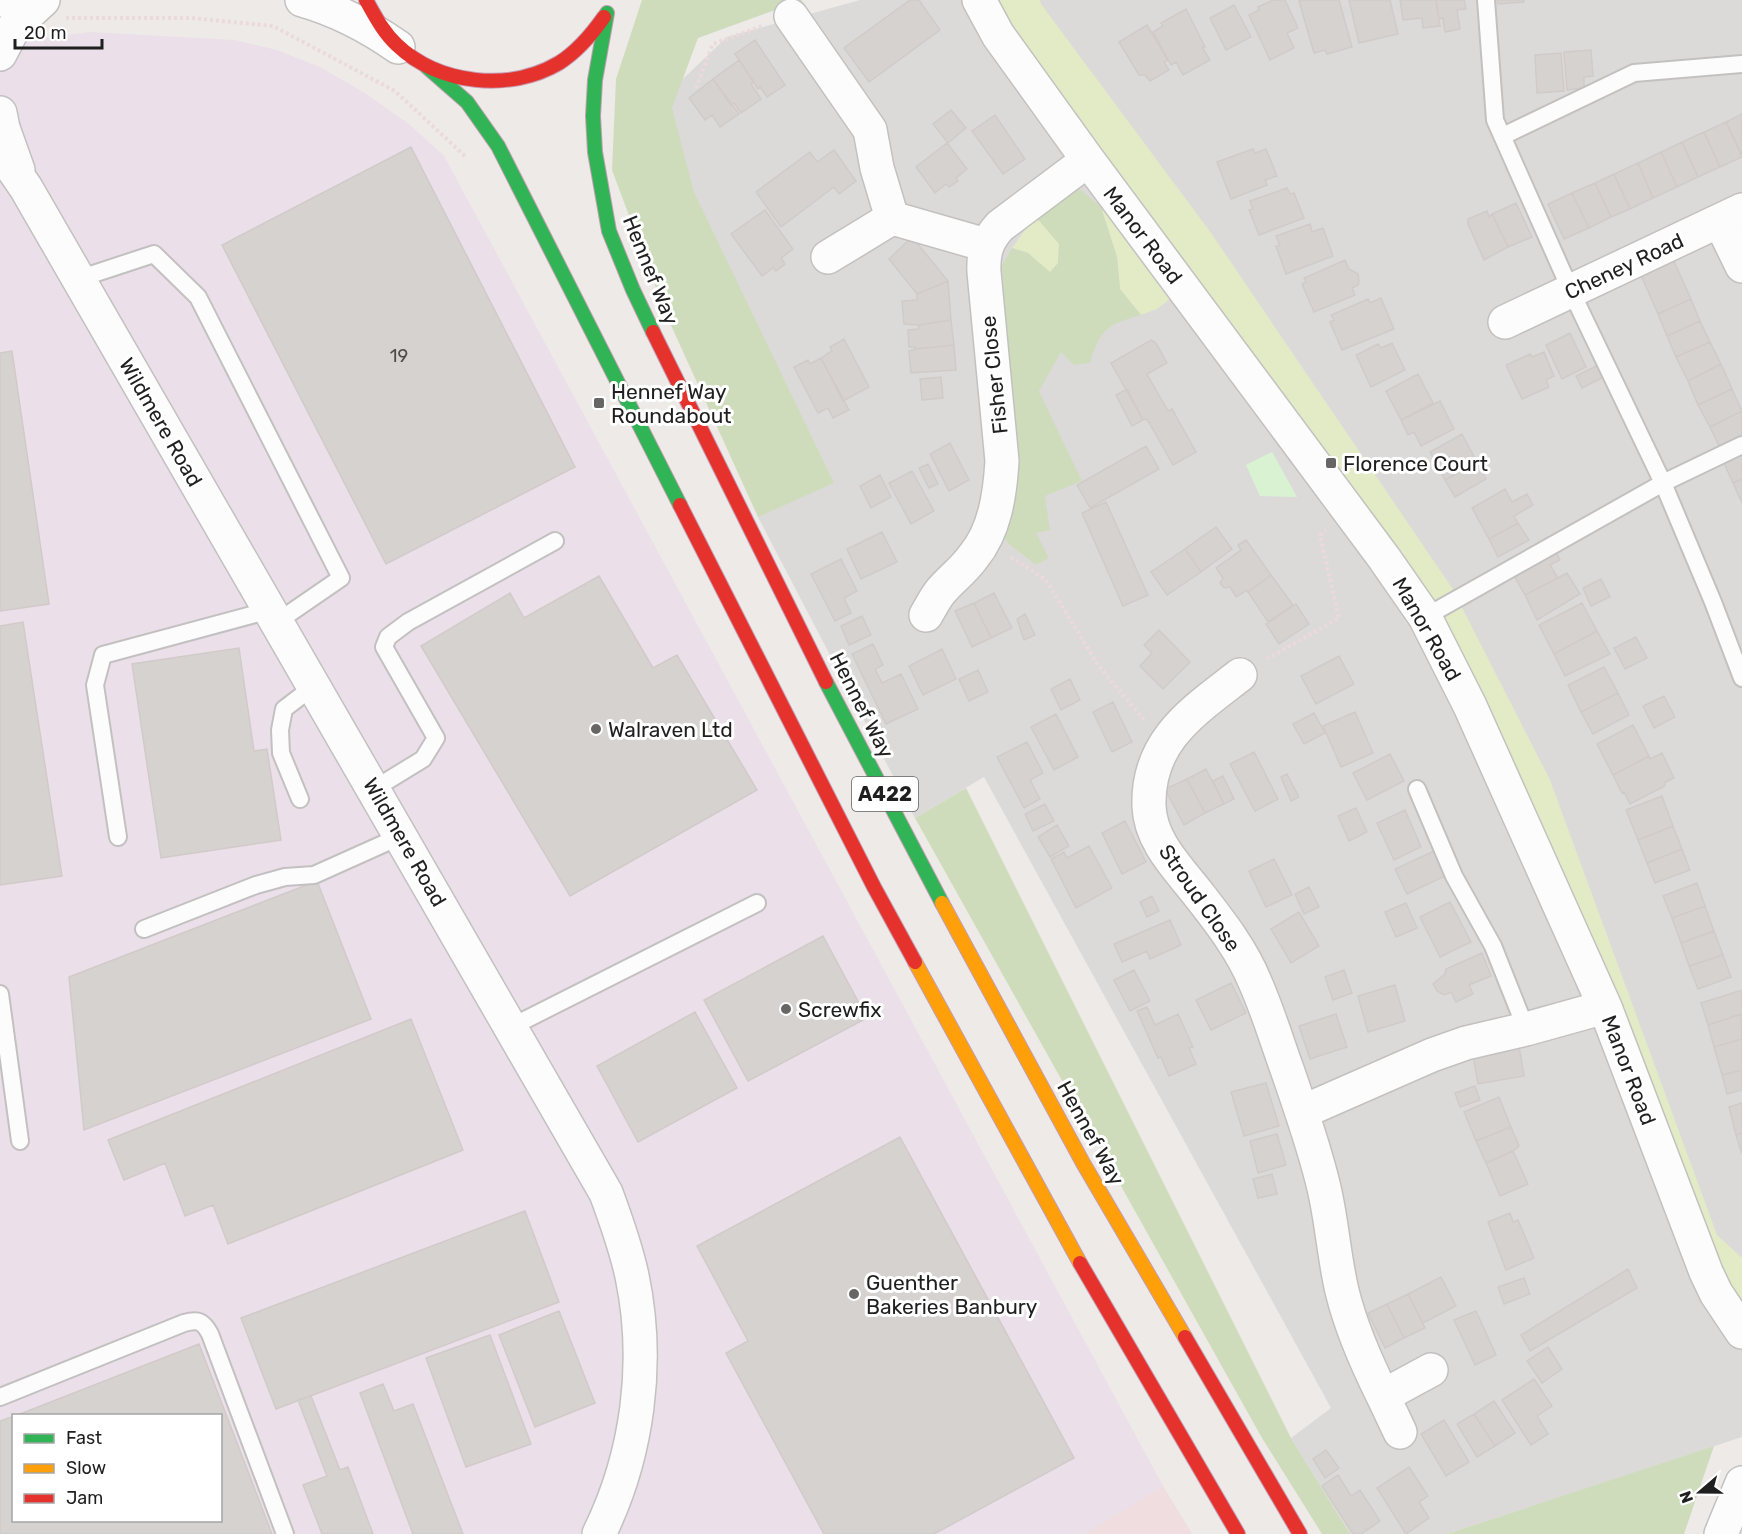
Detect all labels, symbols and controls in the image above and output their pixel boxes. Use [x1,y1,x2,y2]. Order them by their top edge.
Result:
scale bar [15,12,102,50]
text: 20 m [24,22,66,44]
street label: Manor Road [1098,181,1188,289]
street label: Hennef Way [618,212,684,329]
street label: Cheney Road [1560,228,1688,304]
street label: Fisher Close [975,315,1013,435]
house number: 19 [390,345,408,367]
street label: Wildmere Road [114,353,208,491]
place label: Hennef Way Roundabout [611,379,732,428]
marker: Hennef Way Roundabout [592,396,606,410]
place label: Florence Court [1343,451,1488,476]
marker: Florence Court [1324,456,1338,470]
street label: Manor Road [1387,573,1467,685]
street label: Hennef Way [825,648,900,763]
place label: Walraven Ltd [608,717,733,742]
marker: Walraven Ltd [589,722,603,736]
street label: Wildmere Road [358,773,452,911]
road number: A422 [852,777,918,811]
street label: Stroud Close [1154,840,1246,956]
place label: Screwfix [798,997,882,1022]
marker: Screwfix [779,1002,793,1016]
street label: Manor Road [1597,1012,1661,1128]
street label: Hennef Way [1052,1076,1130,1190]
place label: Guenther Bakeries Banbury [866,1270,1038,1319]
marker: Guenther Bakeries Banbury [847,1287,861,1301]
legend [12,1414,222,1522]
text: Fast [66,1427,102,1449]
text: Slow [66,1457,106,1479]
north arrow [1670,1462,1730,1522]
text: Jam [66,1487,103,1509]
text: N [1675,1488,1697,1506]

